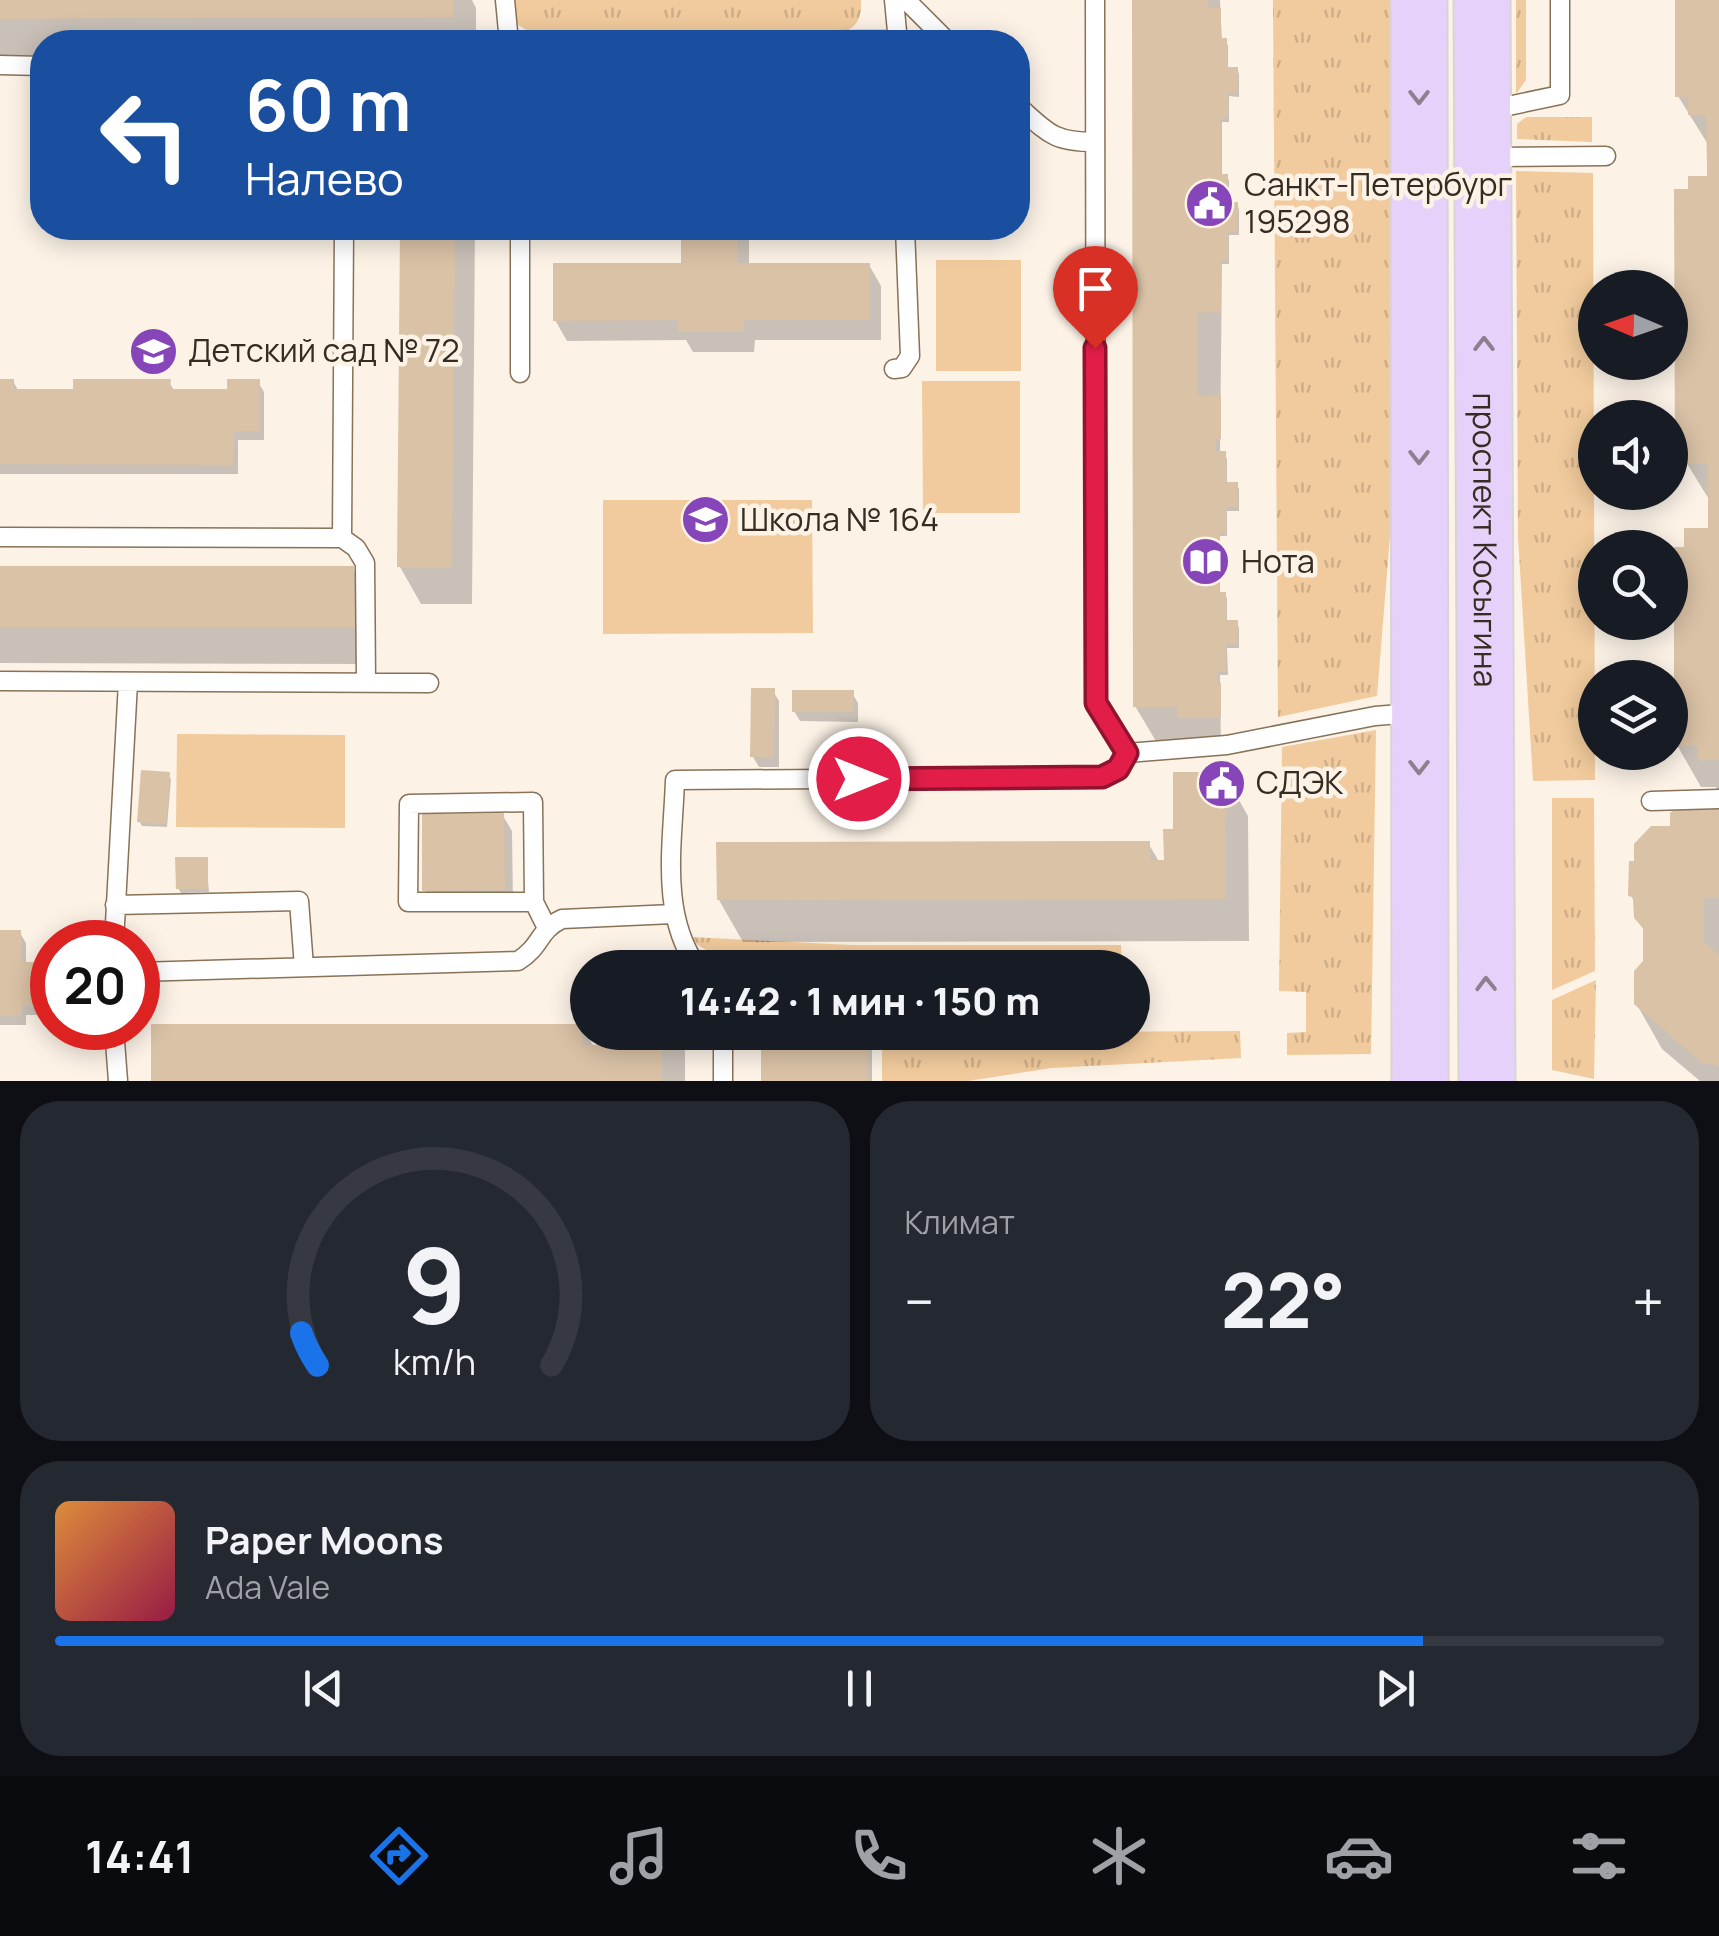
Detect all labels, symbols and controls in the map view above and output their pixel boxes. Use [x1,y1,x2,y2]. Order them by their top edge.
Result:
text: 60 m [245,56,412,152]
icon: left [80,70,210,200]
one-way arrow [1408,90,1430,106]
text: Налево [245,147,404,209]
place label: Санкт-Петербург 195298 [1244,162,1512,243]
public building icon: Санкт-Петербург 195298 [1183,177,1235,229]
pin [1053,246,1138,349]
icon: arrive [1068,261,1123,316]
north arrow [1578,270,1688,380]
map controls [1578,270,1688,770]
school or university icon: Детский сад № 72 [127,325,179,377]
place label: Детский сад № 72 [188,328,459,372]
one-way arrow [1473,335,1495,350]
street label: проспект Косыгина [1463,392,1508,688]
button: sound [1578,400,1688,510]
one-way arrow [1408,450,1430,466]
school or university icon: Школа № 164 [679,494,731,546]
place label: Школа № 164 [740,497,939,541]
button: search [1578,530,1688,640]
library icon: Нота [1180,536,1232,588]
place label: Нота [1241,539,1315,583]
button: layers [1578,660,1688,770]
position arrow [807,727,911,831]
public building icon: СДЭК [1195,757,1247,809]
place label: СДЭК [1256,760,1343,804]
one-way arrow [1408,760,1430,776]
speed limit sign: 20 [30,920,160,1050]
text: 14:42 · 1 мин · 150 m [680,974,1040,1026]
one-way arrow [1475,975,1496,991]
text: Климат [905,1200,1015,1244]
text: 9 [402,1212,467,1354]
text: 22° [1221,1248,1345,1351]
text: − [905,1263,934,1339]
text: + [1632,1263,1664,1339]
text: km/h [393,1337,476,1386]
text: Paper Moons [205,1513,444,1565]
text: Ada Vale [205,1565,330,1609]
icon: previous [296,1661,351,1716]
icon: pause [832,1661,887,1716]
icon: next [1368,1661,1423,1716]
icon: directions [364,1821,434,1891]
icon: music [604,1821,674,1891]
icon: phone [844,1821,914,1891]
icon: climate [1084,1821,1154,1891]
icon: car [1324,1821,1394,1891]
icon: filters [1564,1821,1634,1891]
text: 14:41 [85,1825,195,1887]

